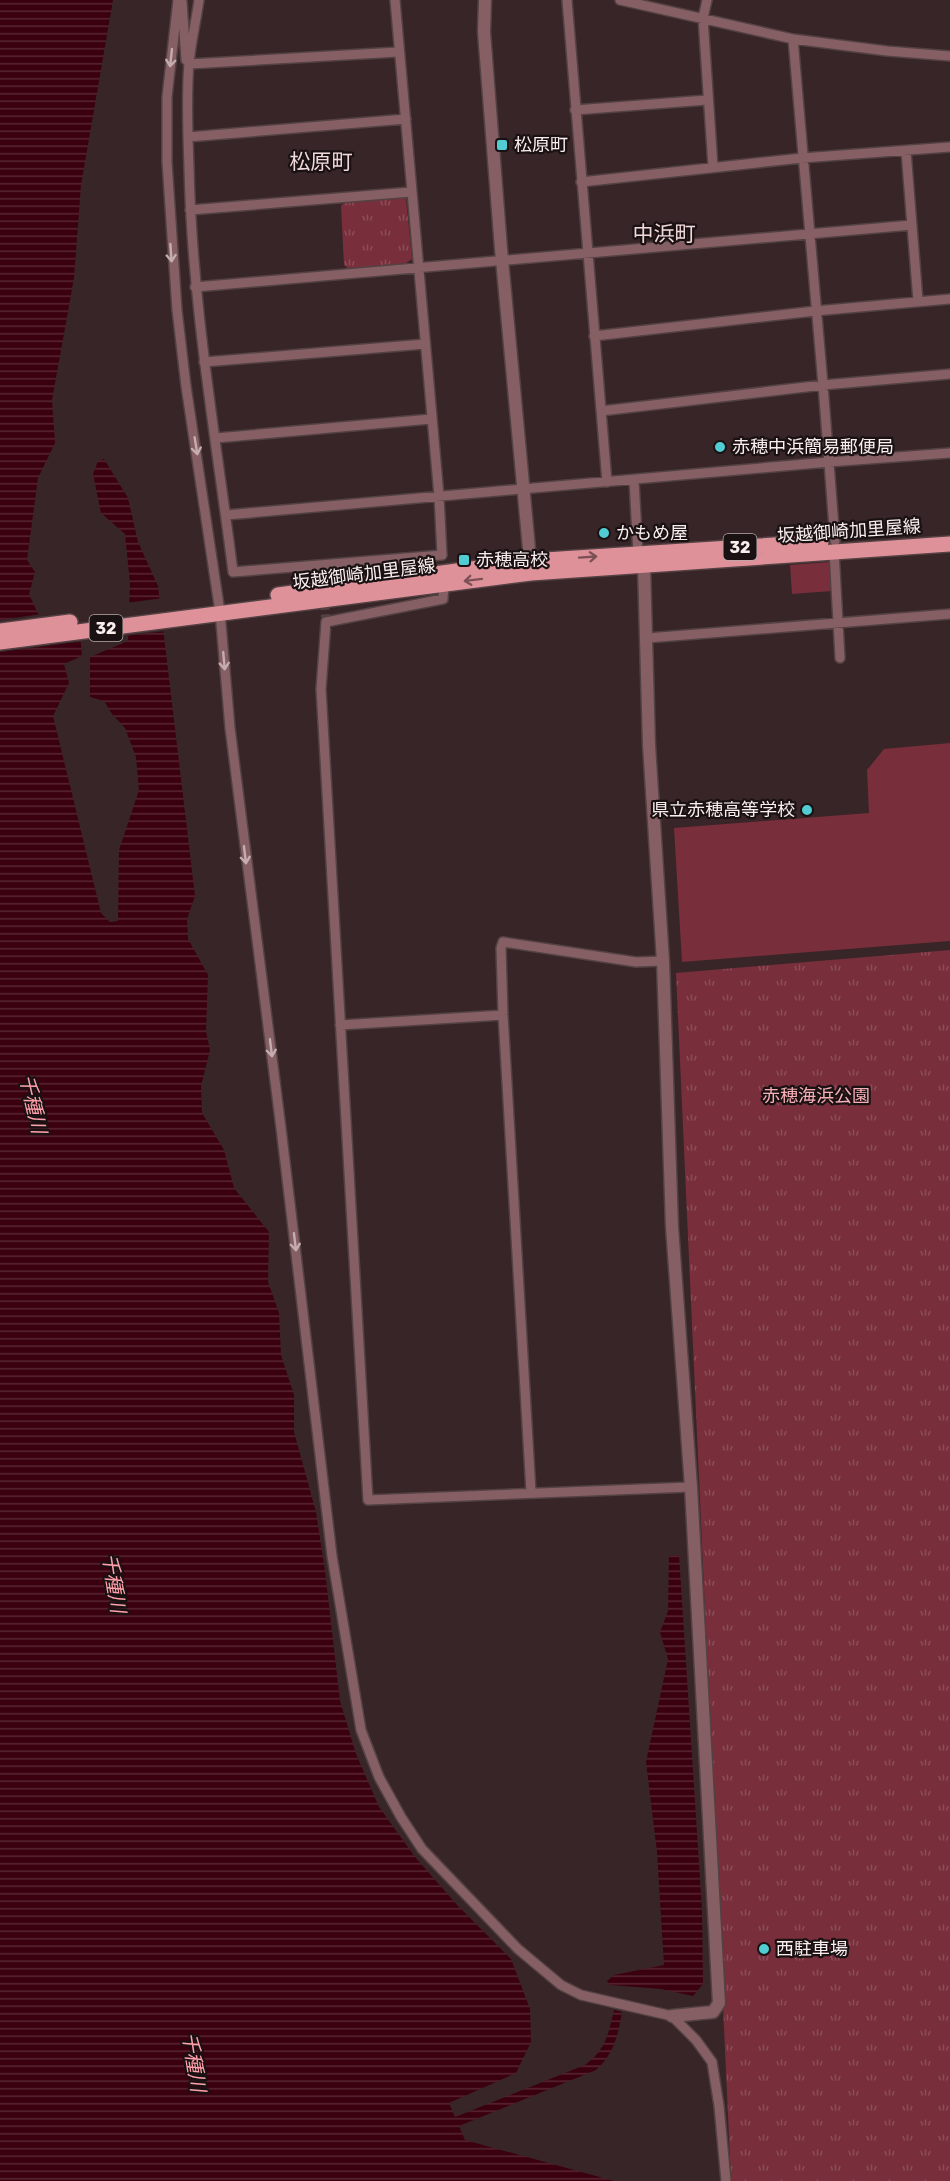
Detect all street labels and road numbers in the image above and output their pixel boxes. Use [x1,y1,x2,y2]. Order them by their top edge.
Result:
street label: 坂越御崎加里屋線 [776,515,922,547]
road number: 32 [724,534,756,560]
street label: 坂越御崎加里屋線 [291,554,437,594]
road number: 32 [90,615,122,641]

